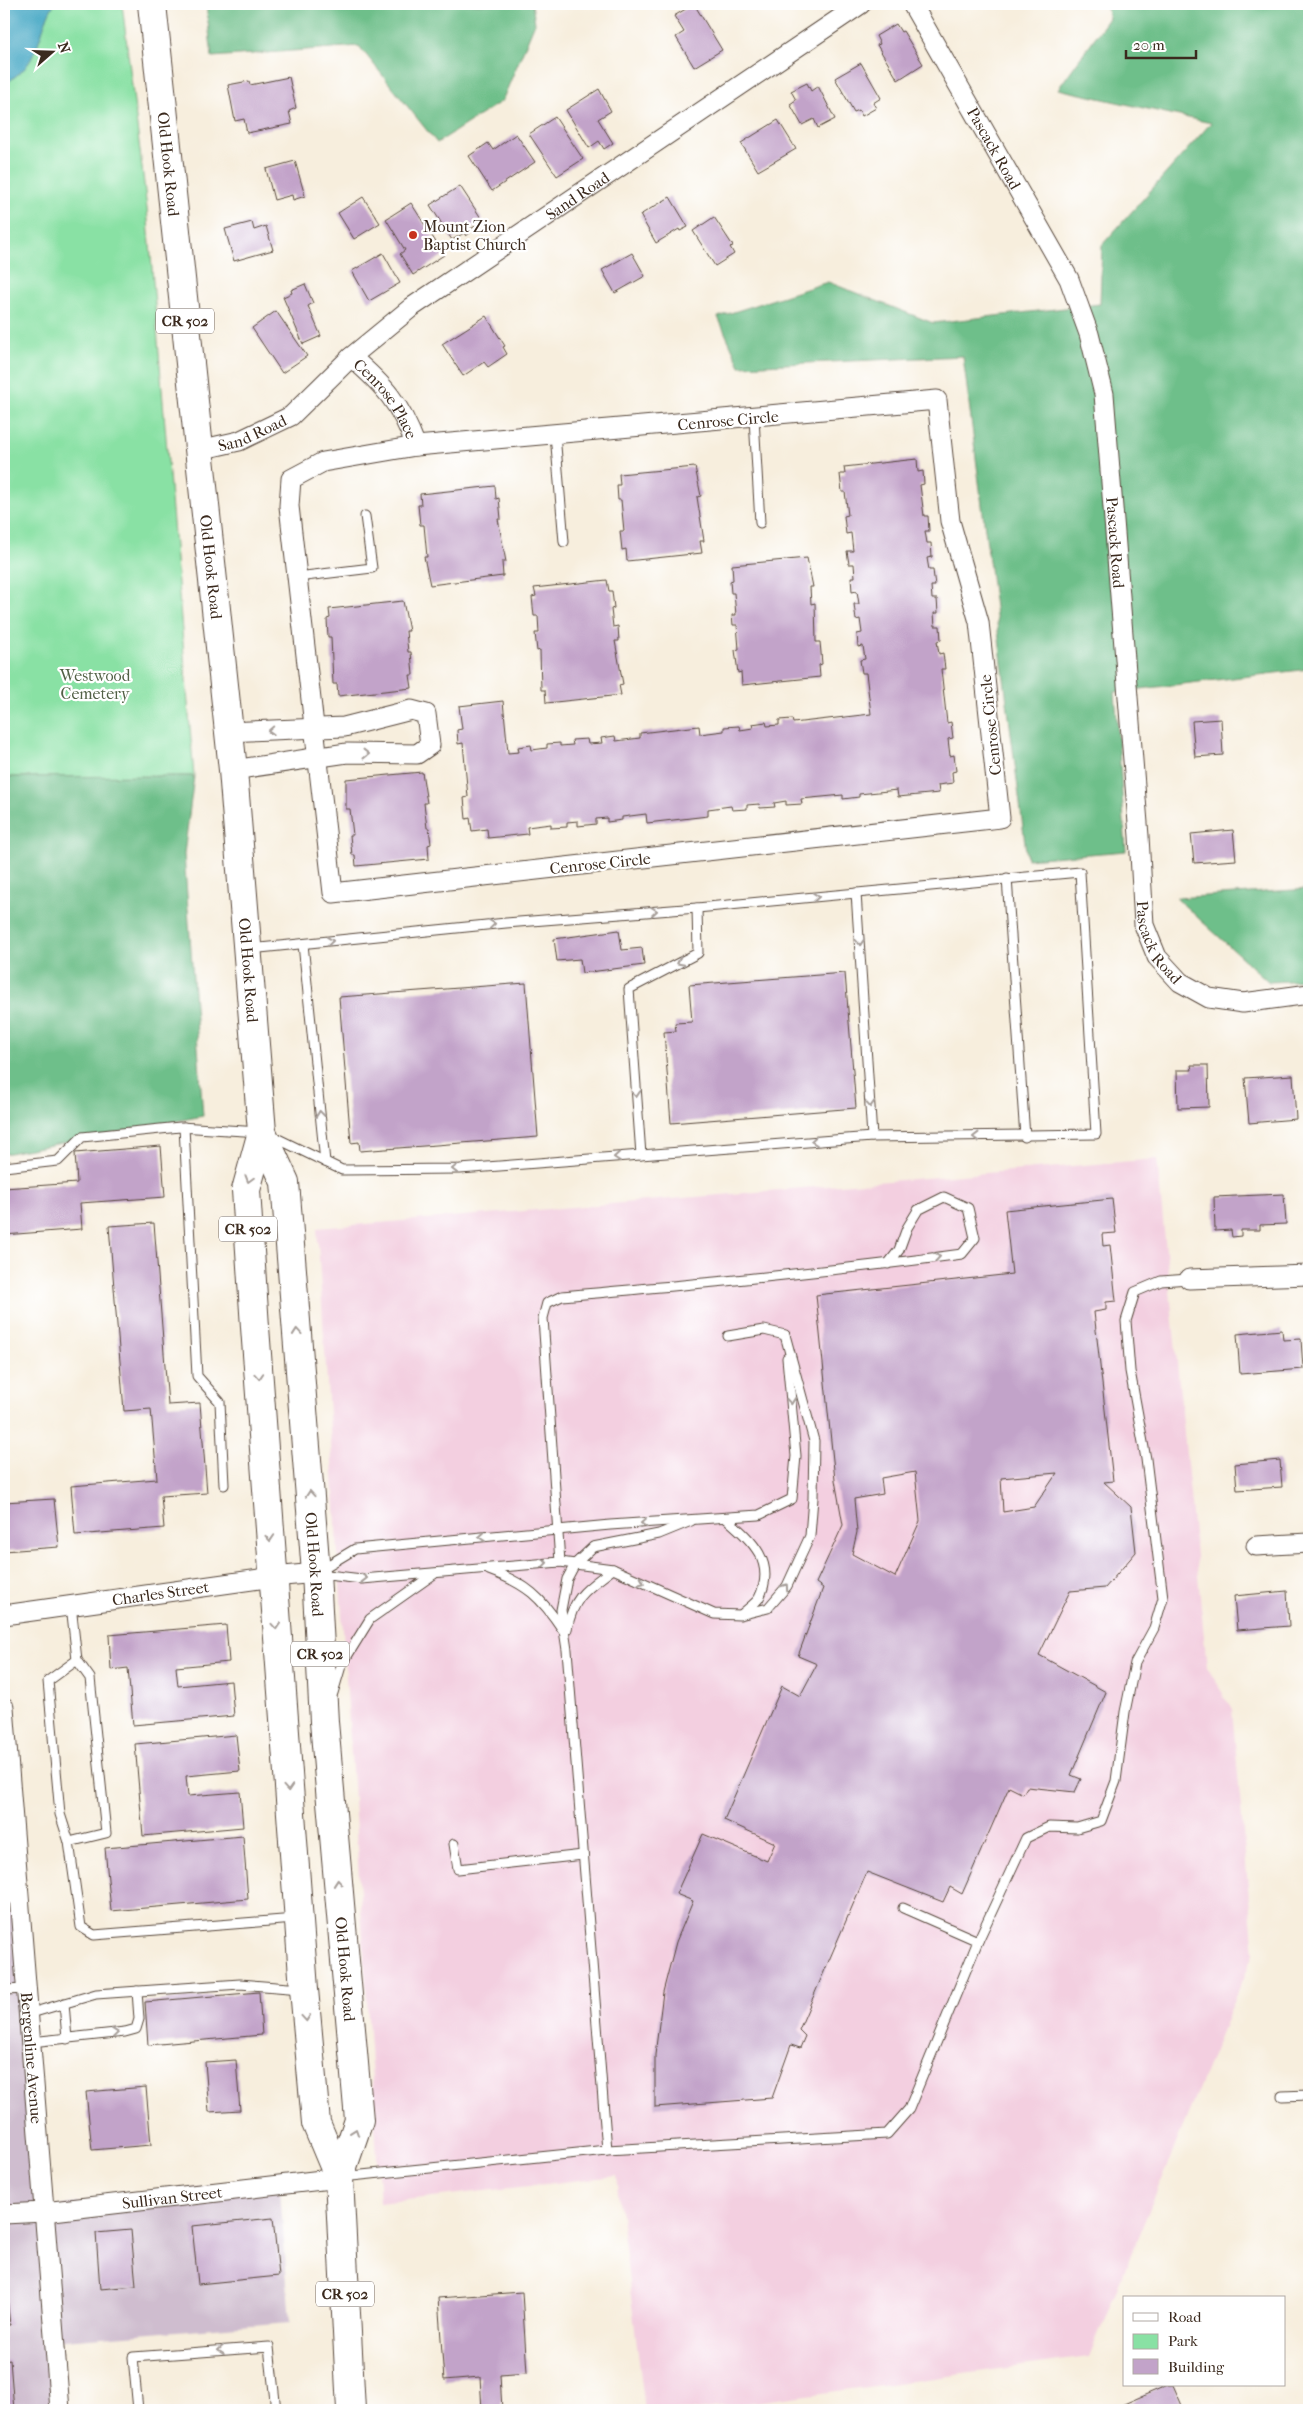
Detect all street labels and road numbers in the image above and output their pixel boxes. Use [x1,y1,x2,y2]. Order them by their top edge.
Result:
street label: Pascack Road [963,104,1025,193]
street label: Old Hook Road [153,111,183,218]
street label: Sand Road [542,168,613,224]
road number: CR 502 [156,308,214,334]
street label: Cenrose Place [350,355,421,442]
street label: Cenrose Circle [677,407,779,434]
street label: Sand Road [216,411,290,455]
street label: Pascack Road [1102,496,1128,589]
street label: Old Hook Road [196,514,226,620]
street label: Cenrose Circle [976,673,1005,776]
street label: Cenrose Circle [549,849,652,878]
street label: Pascack Road [1133,900,1186,988]
street label: Old Hook Road [235,917,262,1024]
road number: CR 502 [219,1216,277,1242]
street label: Old Hook Road [301,1511,327,1618]
street label: Charles Street [111,1577,210,1610]
road number: CR 502 [291,1642,349,1666]
street label: Old Hook Road [331,1916,359,2023]
street label: Bergenline Avenue [17,1991,46,2125]
street label: Sullivan Street [121,2182,224,2213]
road number: CR 502 [316,2282,374,2306]

